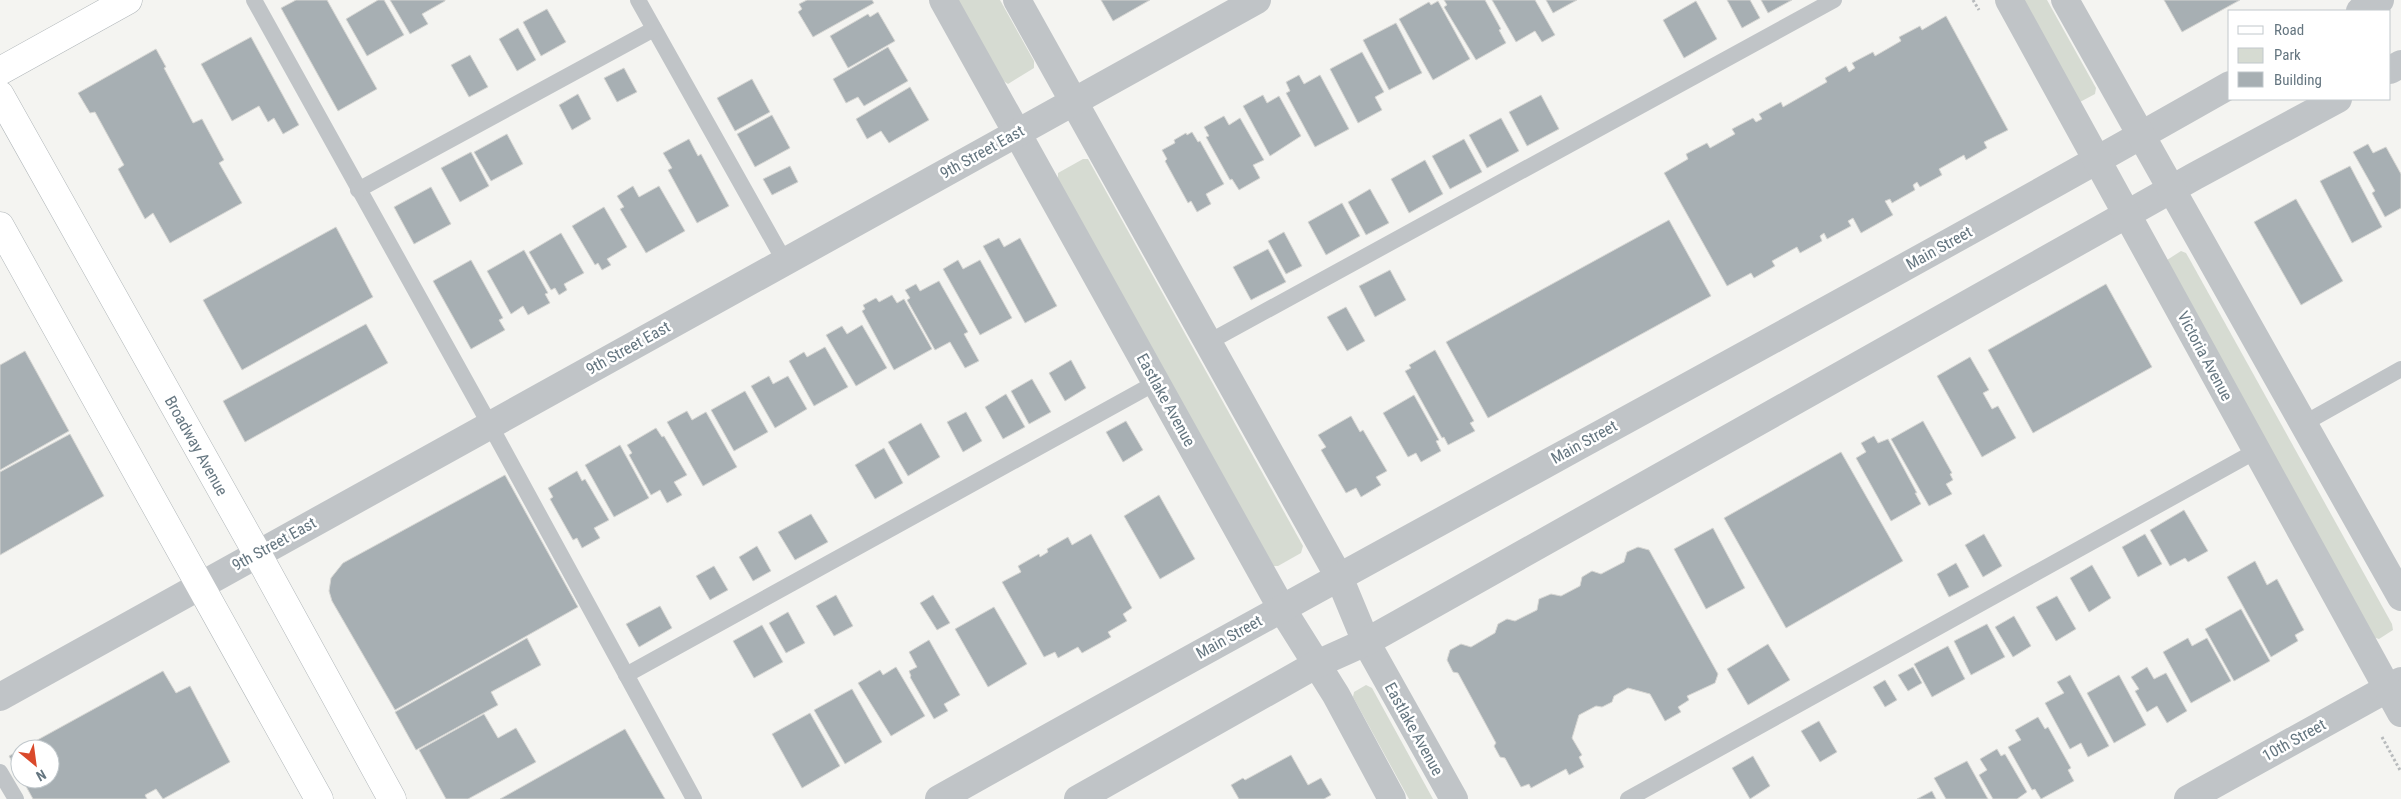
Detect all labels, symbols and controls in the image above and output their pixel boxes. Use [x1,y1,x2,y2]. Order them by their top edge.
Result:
legend [2228,10,2391,100]
text: Road [2274,21,2304,39]
text: Park [2274,46,2301,64]
text: Building [2274,71,2322,89]
street label: 9th Street East [937,121,1027,183]
street label: Main Street [1903,222,1975,274]
street label: Victoria Avenue [2173,308,2237,404]
street label: 9th Street East [583,317,673,379]
street label: Eastlake Avenue [1133,350,1199,450]
street label: Broadway Avenue [161,392,232,499]
street label: Main Street [1548,416,1620,468]
street label: 9th Street East [229,513,319,575]
street label: Main Street [1193,611,1265,663]
street label: Eastlake Avenue [1381,679,1447,779]
street label: 10th Street [2259,715,2329,765]
north arrow [10,739,60,789]
text: N [34,766,49,784]

